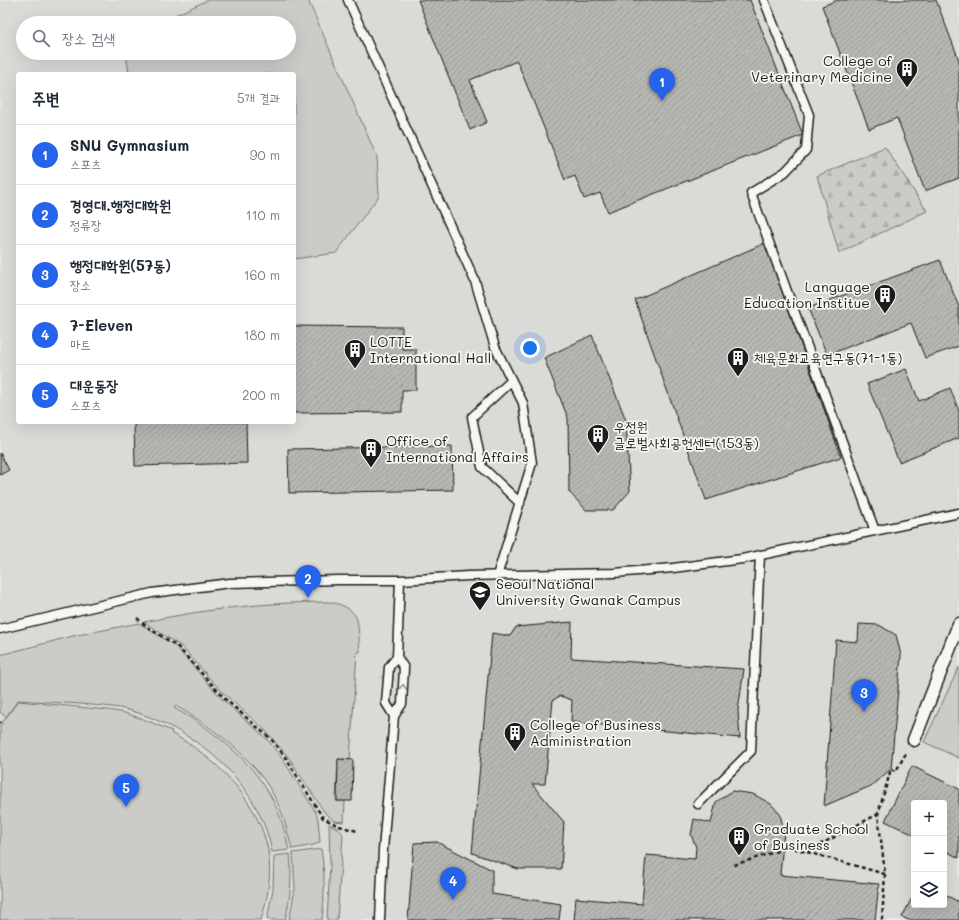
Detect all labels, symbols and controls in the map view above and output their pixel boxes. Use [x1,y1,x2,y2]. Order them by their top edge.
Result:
search box [16,16,296,60]
icon: search [30,27,52,49]
text: 장소 검색 [62,28,115,48]
place label: College of Veterinary Medicine [751,51,893,86]
building icon: College of Veterinary Medicine [894,56,920,89]
pin: 1 [649,68,675,101]
text: 주변 [32,87,59,109]
text: 5개 결과 [237,89,280,106]
text: SNU Gymnasium [70,135,189,155]
text: 1 [42,146,48,163]
text: 90 m [250,146,280,163]
text: 스포츠 [70,155,101,172]
text: 경영대.행정대학원 [70,195,171,215]
text: 2 [41,206,49,223]
text: 110 m [246,206,280,223]
text: 정류장 [70,216,101,233]
text: 행정대학원(57동) [70,255,171,275]
text: 3 [41,266,49,283]
text: 160 m [244,266,280,283]
text: 장소 [70,276,91,293]
place label: Language Education Institue [744,277,870,312]
building icon: Language Education Institue [872,282,898,315]
text: 7-Eleven [70,315,133,335]
text: 4 [41,326,49,343]
text: 180 m [244,326,280,343]
place label: LOTTE International Hall [370,332,491,367]
text: 마트 [70,335,91,352]
building icon: LOTTE International Hall [342,337,368,370]
your location [520,338,540,358]
building icon: 체육문화교육연구동(71-1동) [725,345,751,378]
place label: 체육문화교육연구동(71-1동) [754,348,903,367]
text: 대운동장 [70,375,118,395]
text: 5 [41,386,49,403]
text: 200 m [242,386,280,403]
text: 스포츠 [70,396,101,413]
place label: 우정원 글로벌사회공헌센터(153동) [614,417,759,452]
building icon: 우정원 글로벌사회공헌센터(153동) [585,422,611,455]
place label: Office of International Affairs [386,431,529,466]
building icon: Office of International Affairs [358,436,384,469]
pin: 2 [295,565,321,598]
place label: Seoul National University Gwanak Campus [496,574,681,609]
school or university icon: Seoul National University Gwanak Campus [467,579,493,612]
pin: 3 [851,679,877,712]
one-way arrow [398,684,407,690]
place label: College of Business Administration [530,715,661,750]
building icon: College of Business Administration [502,720,528,753]
pin: 5 [113,774,139,807]
map controls [911,800,947,908]
button: + [911,800,947,836]
place label: Graduate School of Business [754,819,869,854]
building icon: Graduate School of Business [726,824,752,857]
button: − [911,836,947,872]
pin: 4 [440,867,466,900]
button: layers [911,872,947,908]

